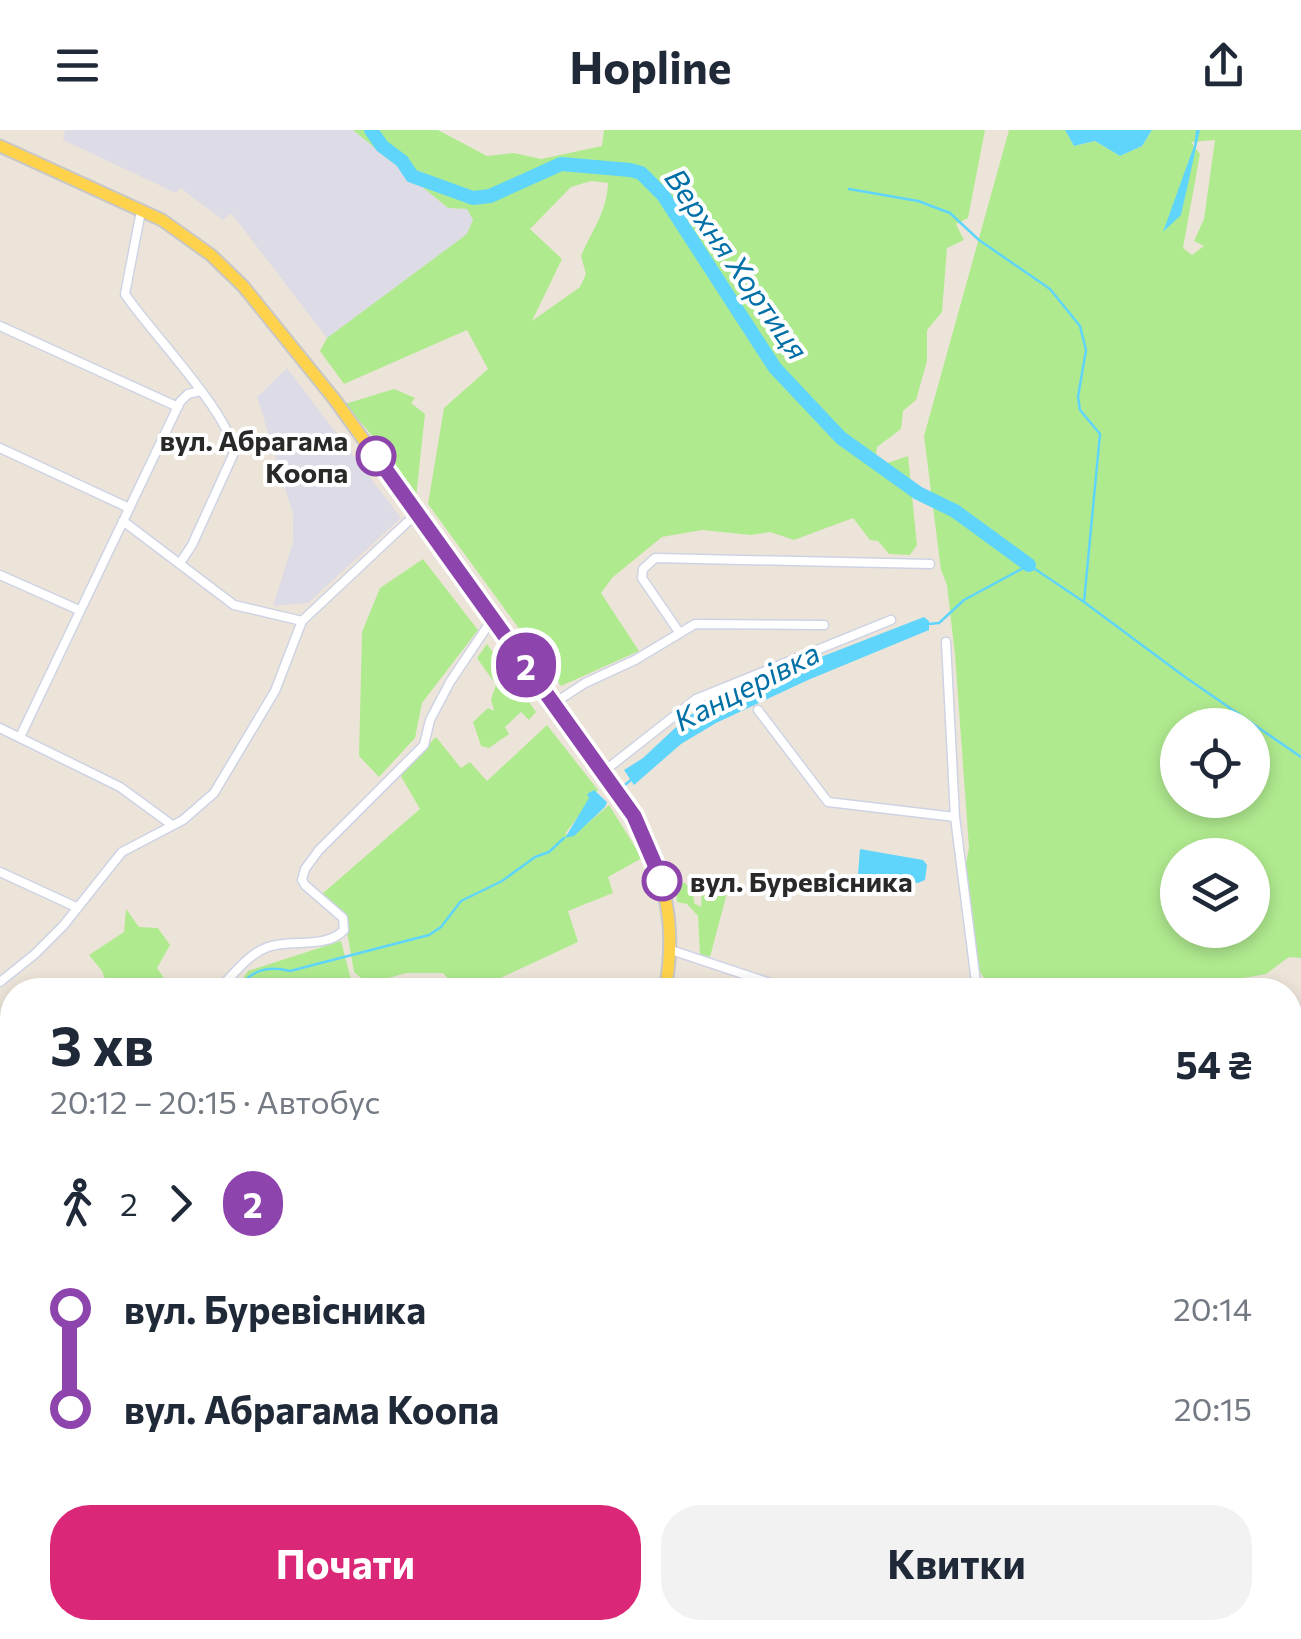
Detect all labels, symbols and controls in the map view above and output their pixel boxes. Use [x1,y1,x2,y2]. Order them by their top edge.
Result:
icon: menu [50,38,105,93]
text: Hopline [570,38,731,93]
icon: share [1196,38,1251,93]
water label: Верхня Хортиця [658,160,818,366]
place label: вул. Абрагама Коопа [160,423,348,489]
marker: вул. Абрагама Коопа [357,437,395,475]
line badge: 2 [494,632,558,698]
water label: Канцерівка [667,632,825,738]
text: 2 [516,644,536,687]
map controls [1160,708,1270,948]
button: locate [1160,708,1270,818]
button: layers [1160,838,1270,948]
marker: вул. Буревісника [643,862,681,900]
place label: вул. Буревісника [690,864,913,898]
text: 3 хв [50,1010,154,1077]
text: 54 ₴ [1175,1040,1252,1087]
text: 20:12 – 20:15 · Автобус [50,1081,380,1121]
icon: walk [50,1176,105,1231]
icon: forward [153,1176,208,1231]
text: 2 [243,1182,263,1225]
text: 2 [120,1183,138,1223]
text: вул. Буревісника [124,1285,426,1332]
text: 20:14 [1173,1288,1252,1328]
text: вул. Абрагама Коопа [124,1385,499,1432]
text: 20:15 [1174,1388,1252,1428]
button: Почати [50,1505,641,1620]
button: Квитки [661,1505,1252,1620]

